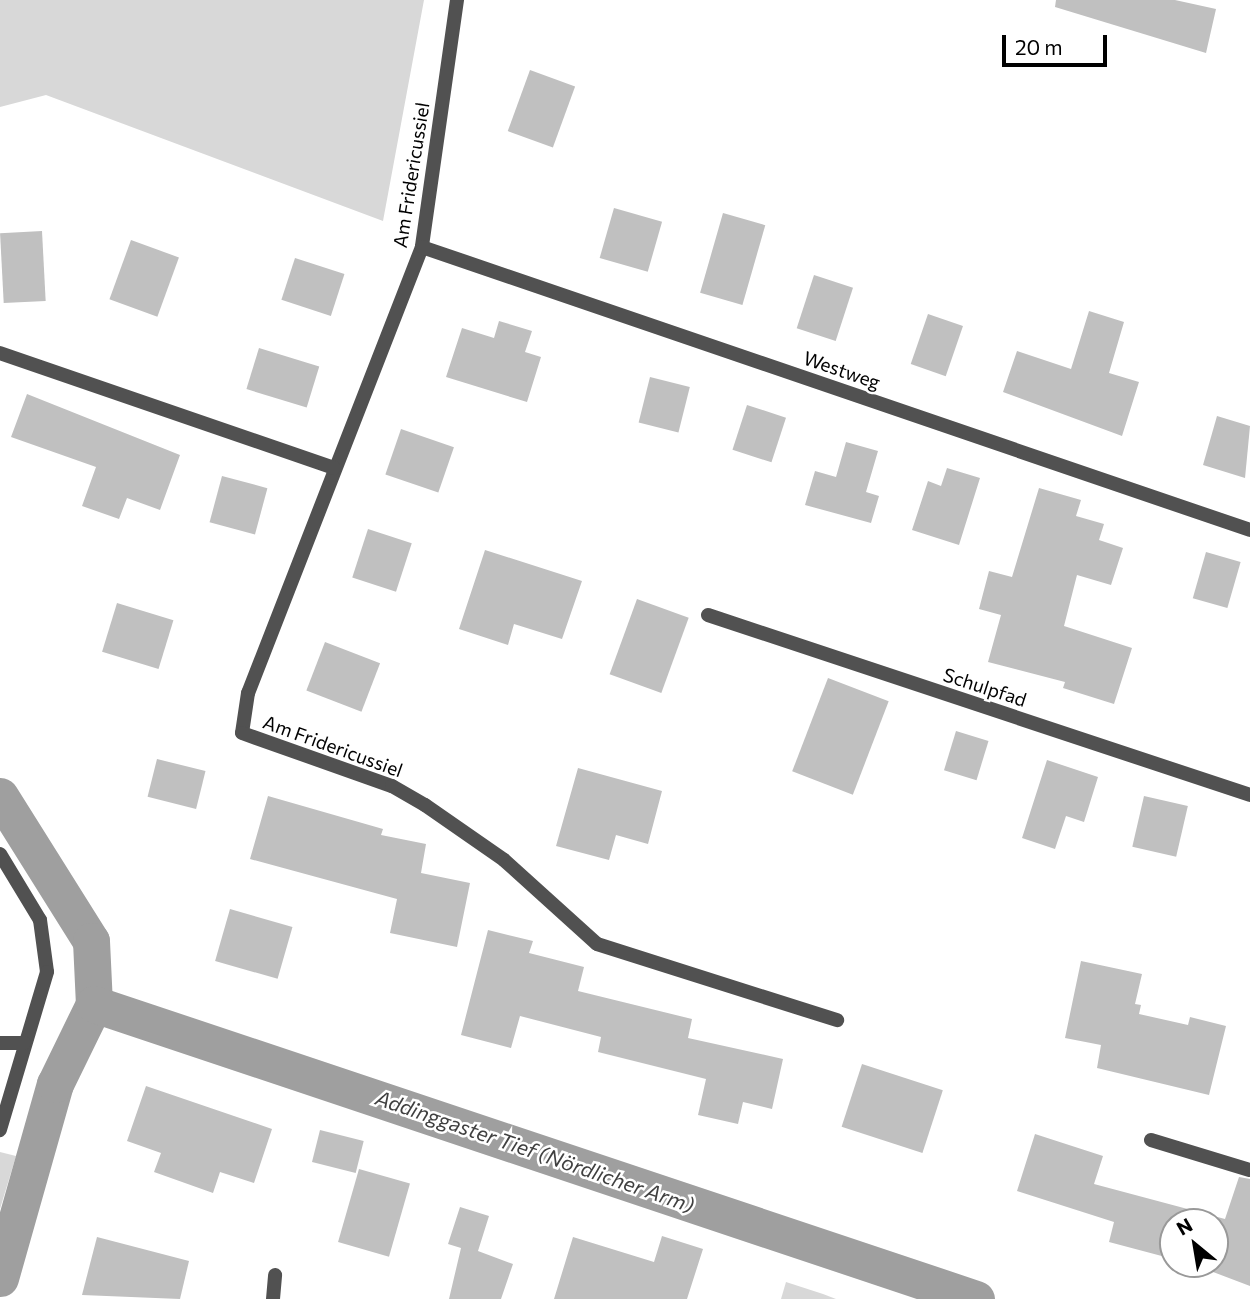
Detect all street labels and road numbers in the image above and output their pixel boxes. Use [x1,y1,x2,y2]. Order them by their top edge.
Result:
street label: Am Fridericussiel [388,101,434,249]
street label: Westweg [801,346,883,394]
street label: Schulpfad [940,663,1030,711]
street label: Am Fridericussiel [260,710,406,782]

